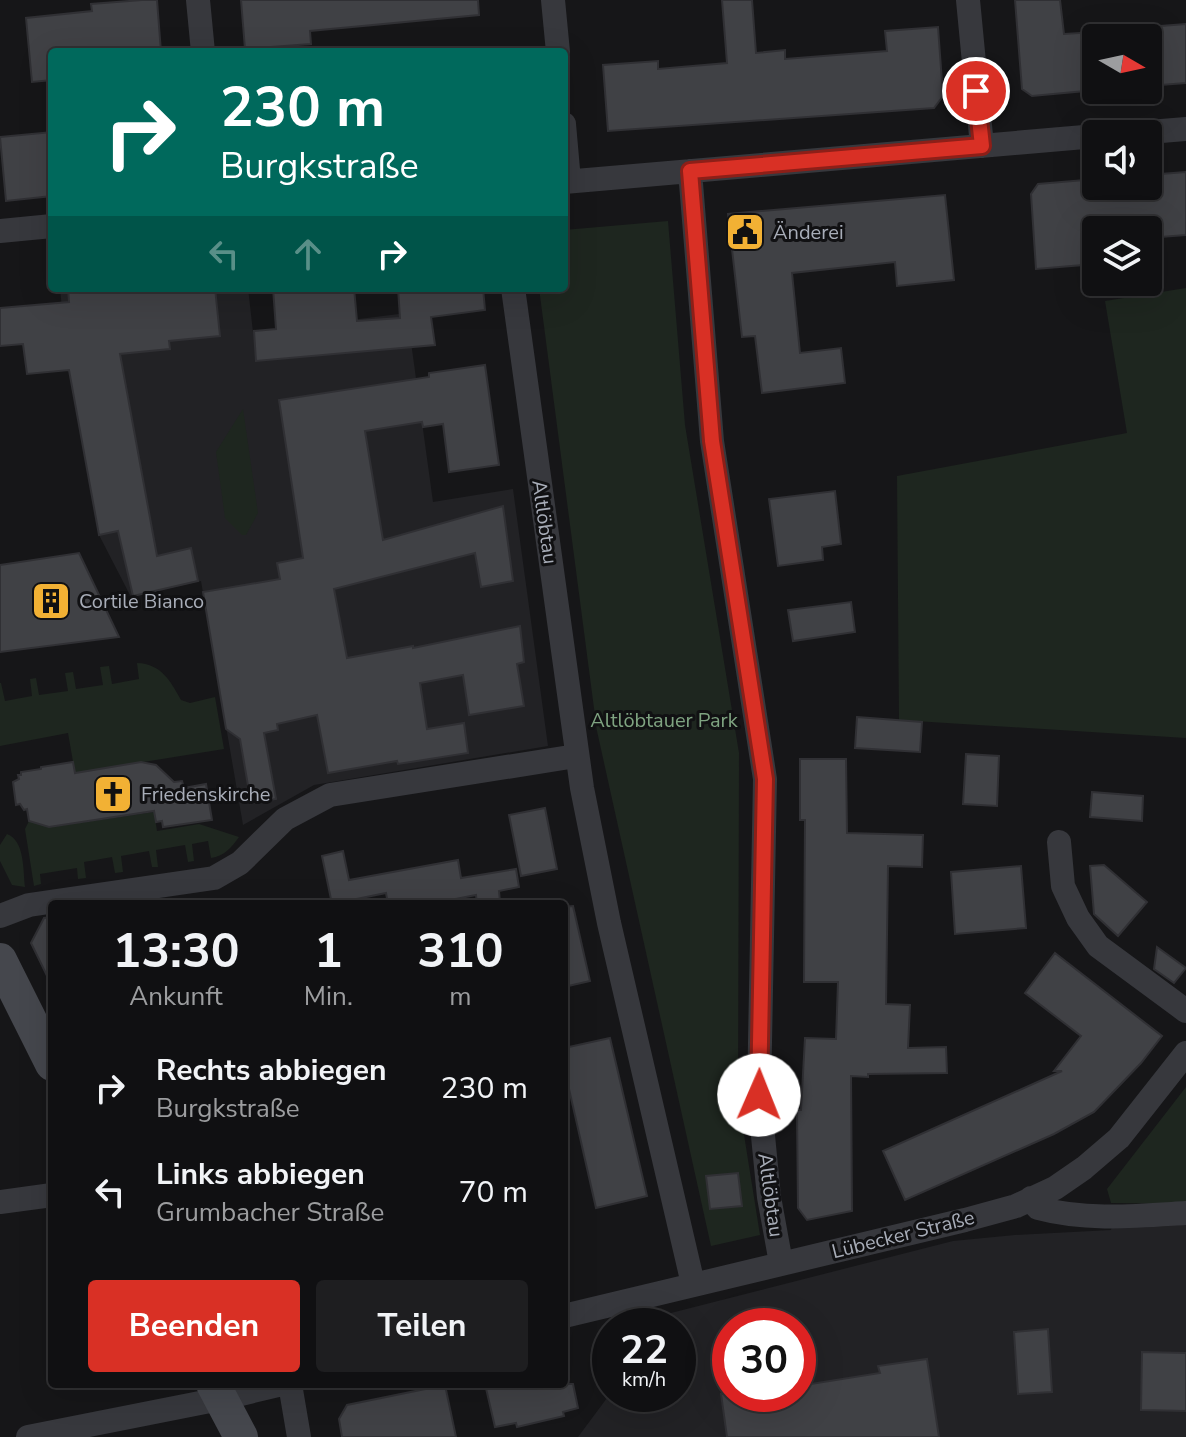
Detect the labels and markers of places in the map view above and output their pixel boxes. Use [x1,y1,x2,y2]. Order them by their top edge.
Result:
pin [942,57,1010,125]
public building icon: Änderei [724,211,766,253]
place label: Änderei [773,219,844,246]
building icon: Cortile Bianco [30,580,72,622]
place label: Cortile Bianco [79,588,204,615]
church icon: Friedenskirche [92,773,134,815]
place label: Friedenskirche [141,781,270,808]

